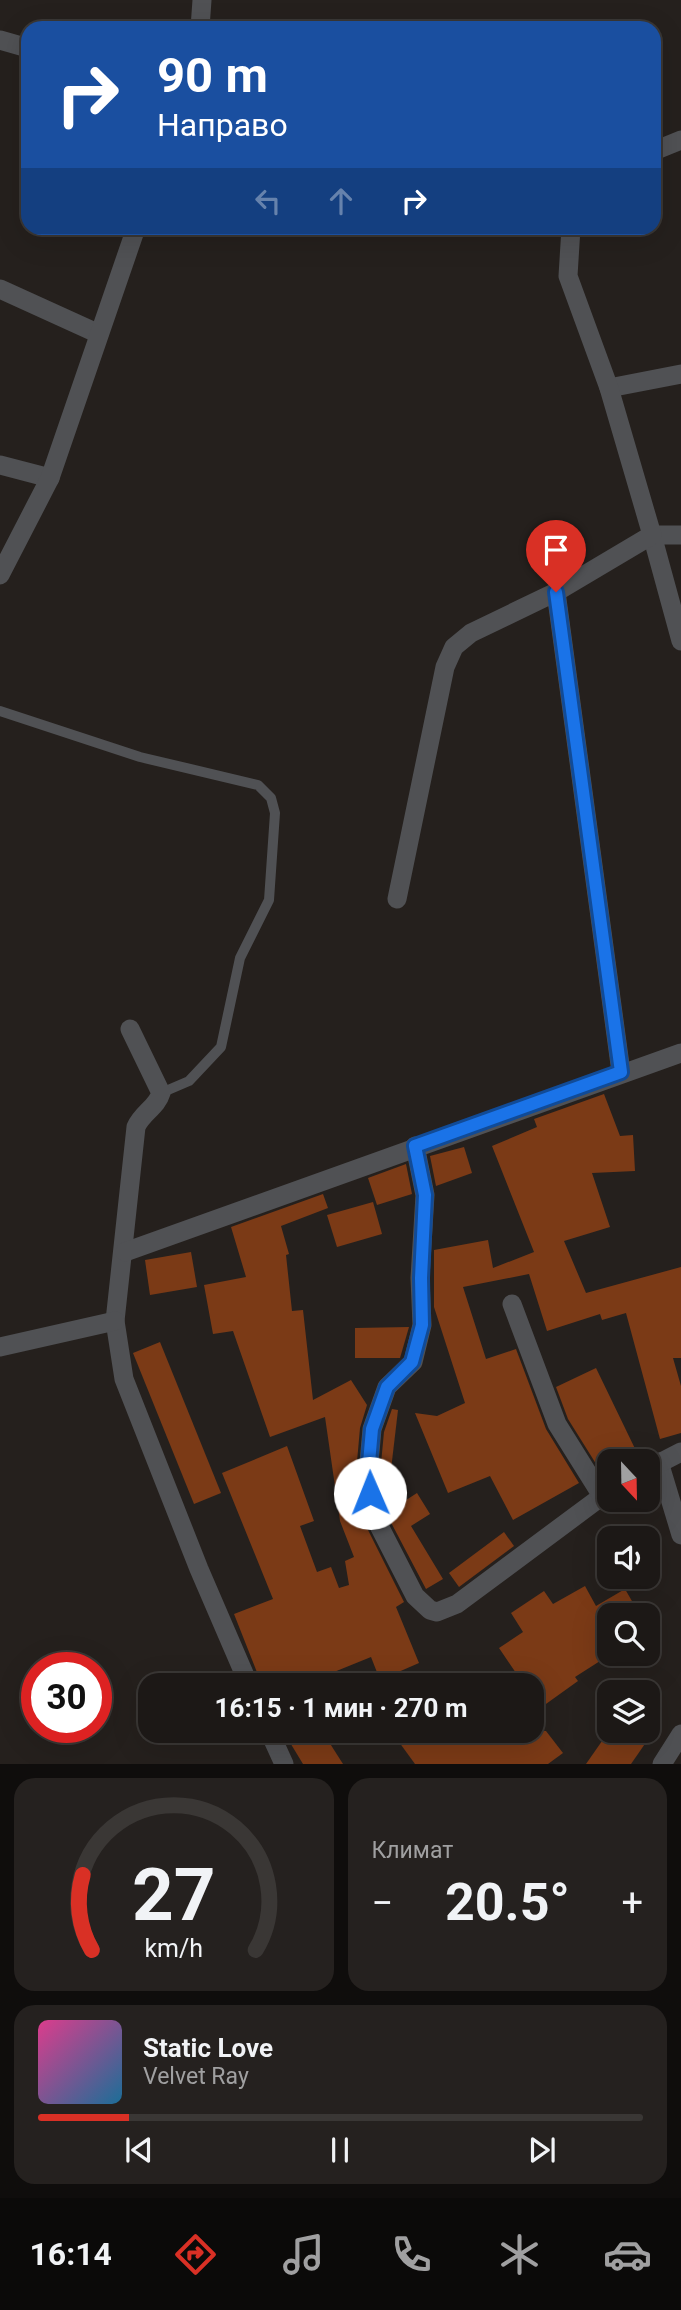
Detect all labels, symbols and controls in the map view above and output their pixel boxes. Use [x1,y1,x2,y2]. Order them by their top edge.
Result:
text: 90 m [157,47,268,104]
icon: right [42,49,133,140]
text: Направо [157,106,288,144]
icon: left [249,182,287,220]
icon: ahead [322,182,360,220]
icon: right [395,182,433,220]
pin [526,520,586,592]
icon: arrive [537,531,575,569]
north arrow [597,1449,660,1512]
map controls [597,1449,660,1743]
position arrow [333,1456,407,1530]
button: sound [597,1526,660,1589]
button: search [597,1603,660,1666]
speed limit sign: 30 [21,1652,112,1743]
button: layers [597,1680,660,1743]
text: 16:15 · 1 мин · 270 m [215,1693,467,1723]
text: Климат [372,1837,453,1864]
text: 27 [132,1853,216,1939]
text: 20.5° [445,1872,570,1933]
text: − [372,1881,393,1925]
text: + [621,1881,643,1925]
text: km/h [144,1934,203,1963]
text: Static Love [143,2033,273,2063]
text: Velvet Ray [143,2063,249,2090]
icon: previous [120,2131,158,2169]
icon: pause [321,2131,359,2169]
icon: next [523,2131,561,2169]
icon: directions [171,2230,220,2279]
icon: music [279,2230,328,2279]
icon: phone [387,2230,436,2279]
icon: climate [495,2230,544,2279]
icon: car [603,2230,652,2279]
text: 16:14 [29,2235,112,2273]

